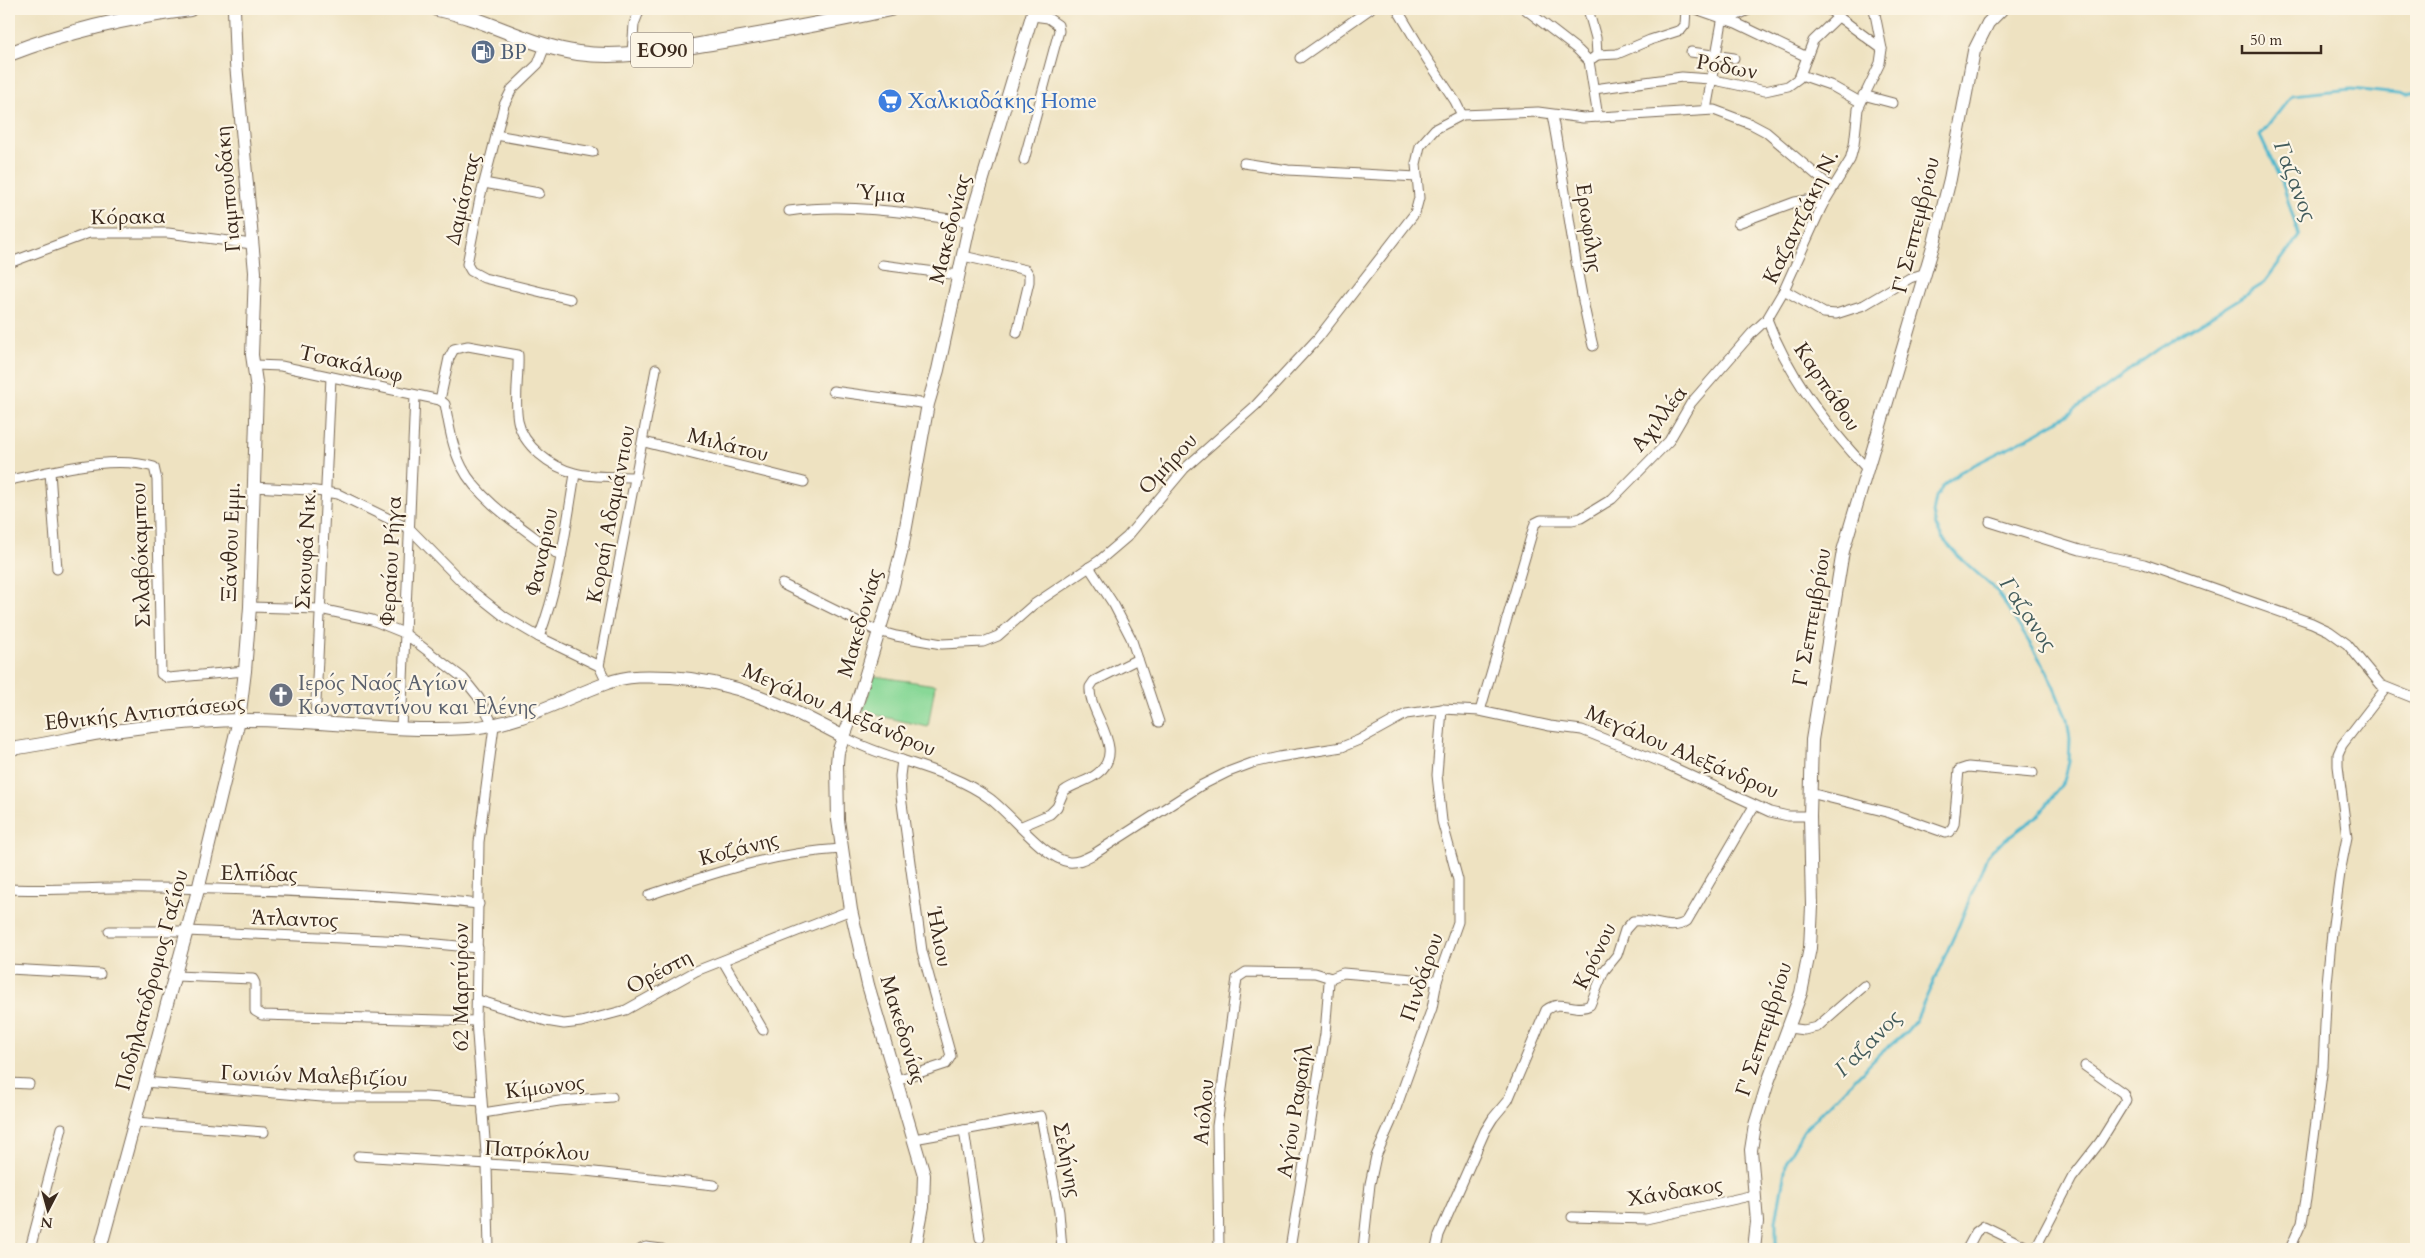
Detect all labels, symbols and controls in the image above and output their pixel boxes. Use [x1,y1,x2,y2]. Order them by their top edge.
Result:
scale bar [2242,22,2321,54]
text: 50 m [2250,30,2282,50]
road number: ΕΟ90 [631,32,693,68]
place label: BP [500,38,527,67]
fuel station icon: BP [470,39,496,65]
street label: Ρόδων [1694,47,1760,87]
place label: Χαλκιαδάκης Home [908,87,1097,116]
supermarket icon: Χαλκιαδάκης Home [877,88,903,114]
street label: Γιαμπουδάκη [208,125,248,253]
water label: Γαζανος [2266,136,2324,226]
street label: Καζαντζάκη Ν. [1756,145,1846,289]
street label: Δαμάστας [438,150,488,248]
street label: Γ' Σεπτεμβρίου [1885,154,1947,296]
street label: Μακεδονίας [922,171,978,287]
street label: Ύμια [854,177,907,211]
street label: Ερωφίλης [1568,181,1610,275]
street label: Κόρακα [90,202,166,232]
street label: Καρπάθου [1787,337,1867,437]
street label: Τσακάλωφ [296,338,406,390]
street label: Αχιλλέα [1624,380,1694,458]
street label: Μιλάτου [684,421,772,469]
street label: Κοραή Αδαμάντιου [580,423,642,605]
street label: Ομήρου [1132,427,1204,501]
street label: Σκλαβόκαμπου [124,482,158,628]
street label: Ξάνθου Εμμ. [214,482,248,602]
street label: Σκουφά Νικ. [288,488,324,610]
street label: Φεραίου Ρήγα [373,495,409,627]
street label: Φαναρίου [519,505,565,599]
street label: Γ' Σεπτεμβρίου [1786,546,1838,688]
street label: Μακεδονίας [831,565,889,681]
water label: Γαζανος [1992,571,2064,657]
street label: Μεγάλου Αλεξάνδρου [738,656,940,764]
place label: Ιερός Ναός Αγίων Κωνσταντίνου και Ελένης [298,669,537,722]
church icon: Ιερός Ναός Αγίων Κωνσταντίνου και Ελένης [268,682,294,708]
street label: Εθνικής Αντιστάσεως [43,688,247,738]
street label: Μεγάλου Αλεξάνδρου [1581,698,1783,806]
street label: Κοζάνης [696,824,782,874]
street label: Ελπίδας [220,859,298,889]
street label: Ποδηλατόδρομος Γαζίου [109,866,195,1094]
street label: Άτλαντος [251,903,339,935]
street label: Ήλιου [919,905,959,969]
street label: Κρόνου [1566,918,1624,994]
street label: 62 Μαρτύρων [447,923,476,1051]
street label: Πινδάρου [1393,929,1451,1025]
street label: Ορέστη [621,943,697,1001]
street label: Γ' Σεπτεμβρίου [1729,958,1799,1100]
street label: Μακεδονίας [873,972,933,1088]
water label: Γαζανος [1828,1003,1908,1083]
street label: Αγίου Ραφαήλ [1270,1041,1320,1180]
street label: Γωνιών Μαλεβιζίου [220,1058,408,1094]
street label: Κίμωνος [504,1068,586,1106]
street label: Αιόλου [1187,1078,1221,1146]
street label: Σελήνης [1046,1120,1088,1200]
street label: Πατρόκλου [484,1134,590,1168]
street label: Χάνδακος [1625,1170,1725,1214]
north arrow [22,1186,72,1236]
text: N [40,1212,54,1233]

